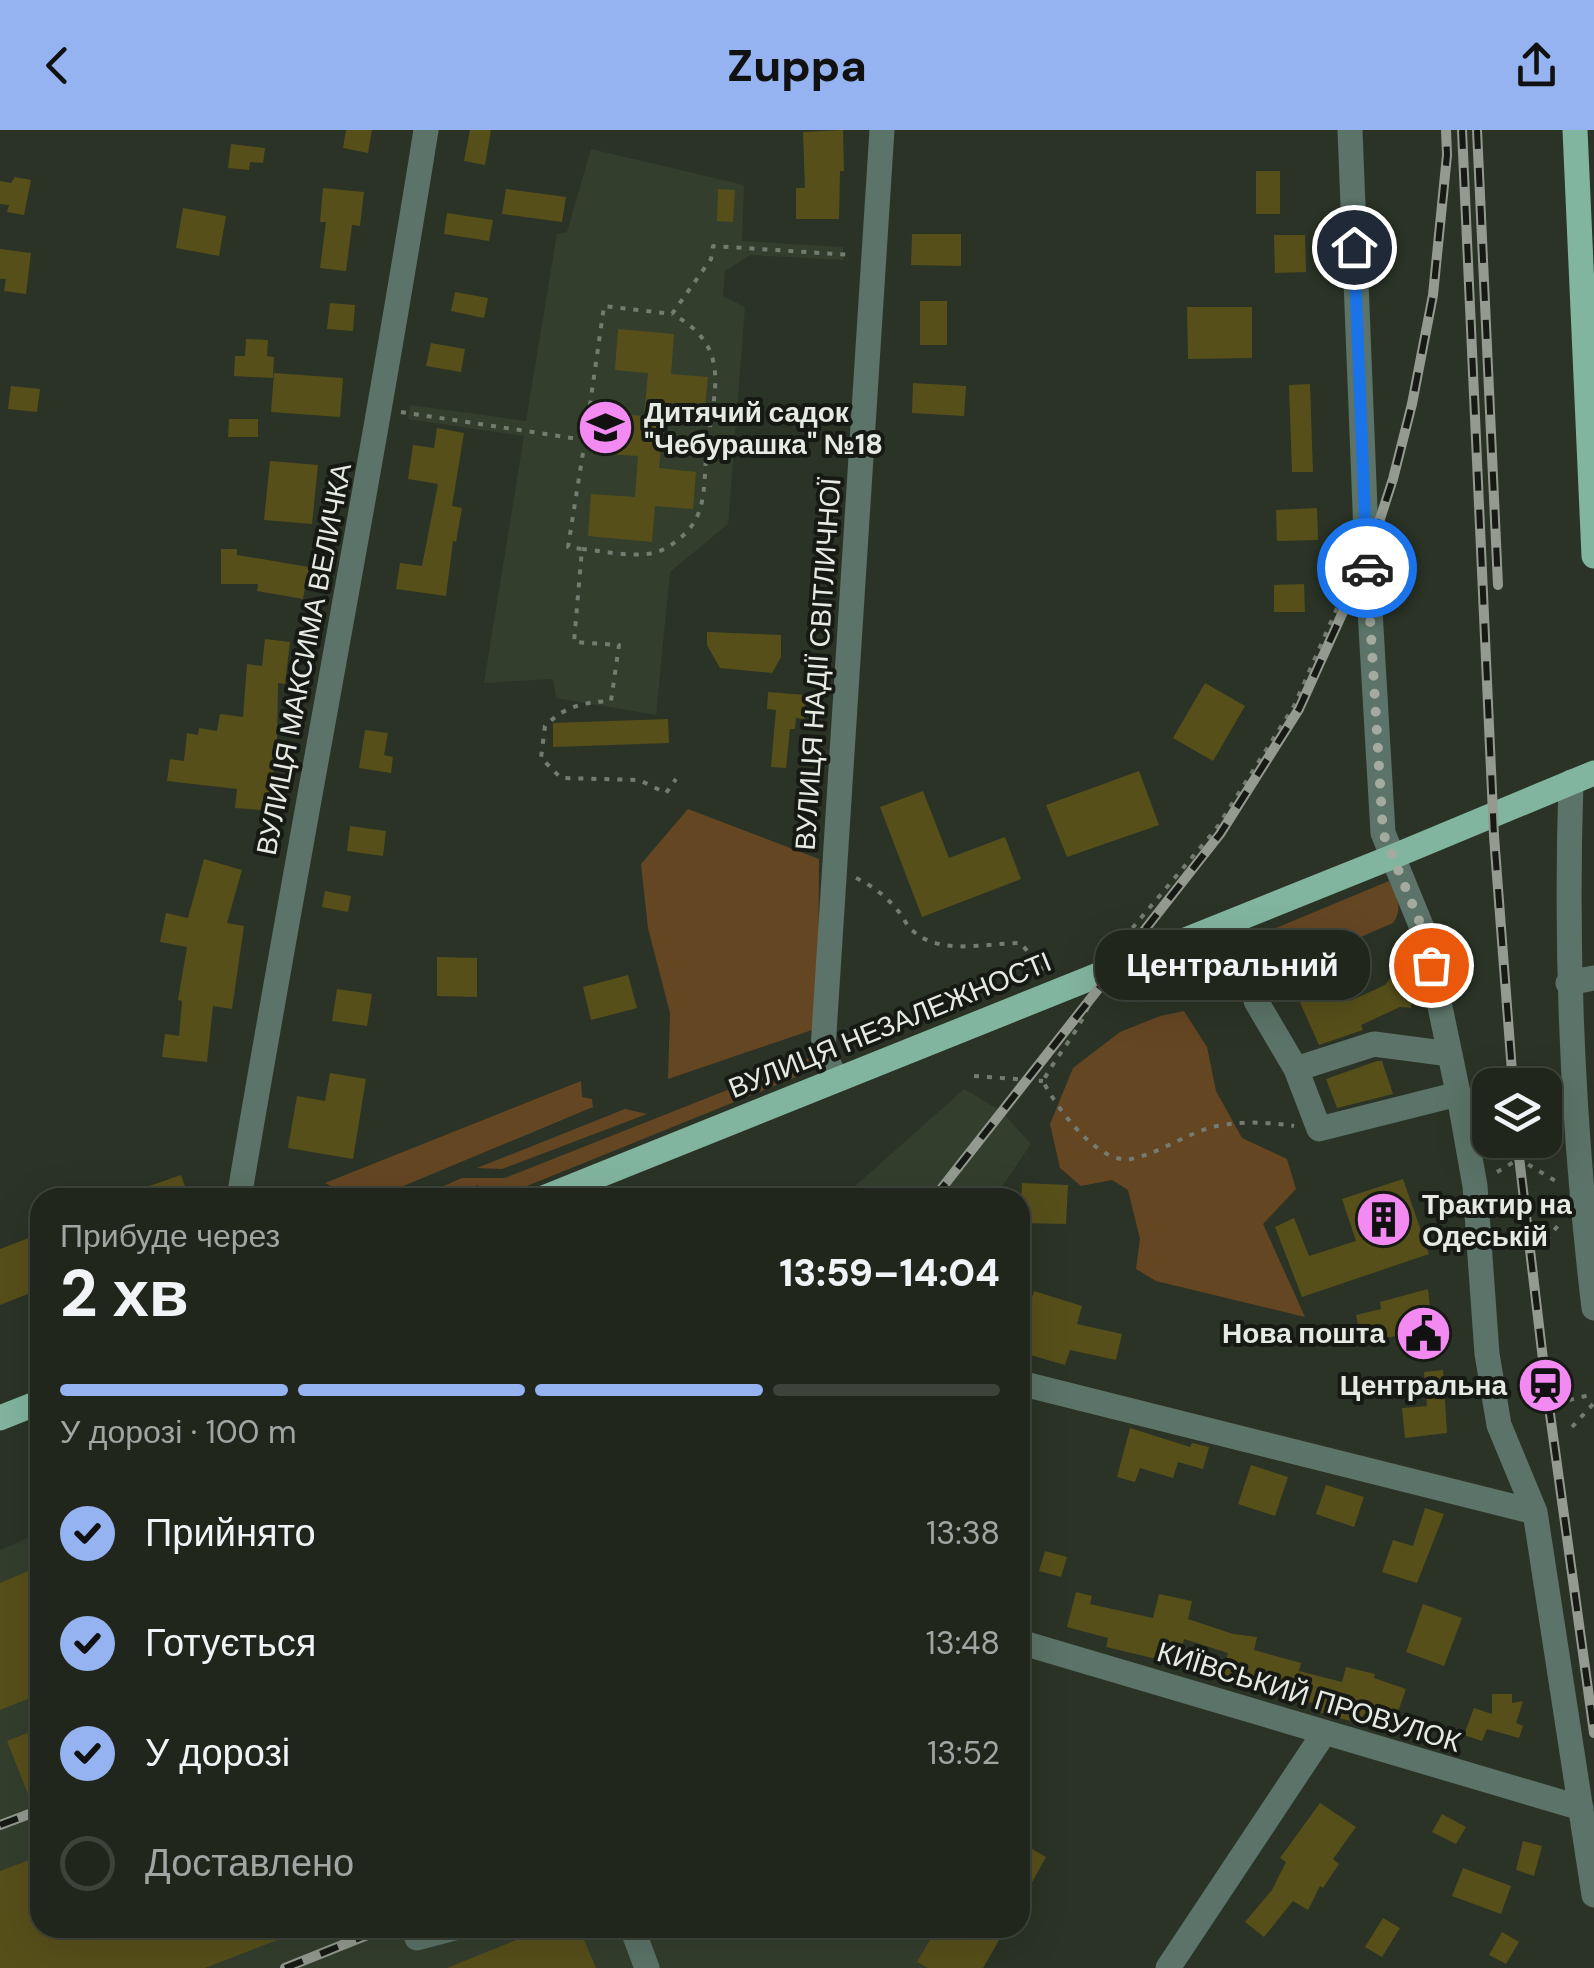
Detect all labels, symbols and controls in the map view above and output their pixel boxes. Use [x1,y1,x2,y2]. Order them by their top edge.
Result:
text: Zuppa [727,36,867,95]
icon: back [30,38,85,93]
icon: share [1509,38,1564,93]
pin [1312,205,1397,290]
icon: home [1327,220,1382,275]
place label: Дитячий садок "Чебурашка" №18 [644,394,883,463]
school or university icon: Дитячий садок "Чебурашка" №18 [575,398,635,458]
street label: ВУЛИЦЯ МАКСИМА ВЕЛИЧКА [248,459,360,858]
street label: ВУЛИЦЯ НАДІЇ СВІТЛИЧНОЇ [787,476,849,852]
courier [1317,518,1417,618]
icon: car [1340,541,1395,596]
pin [1389,923,1474,1008]
callout: Центральний [1096,930,1371,1000]
icon: bag [1404,938,1459,993]
street label: ВУЛИЦЯ НЕЗАЛЕЖНОСТІ [723,943,1057,1107]
text: Центральний [1126,944,1339,986]
map controls [1472,1068,1562,1158]
button: layers [1472,1068,1562,1158]
place label: Трактир на Одеській [1422,1186,1572,1255]
building icon: Трактир на Одеській [1353,1190,1413,1250]
text: Прибуде через [60,1215,280,1257]
text: 13:59–14:04 [779,1248,1000,1298]
text: 2 хв [60,1252,189,1336]
public building icon: Нова пошта [1394,1303,1454,1363]
place label: Нова пошта [1222,1315,1385,1352]
station icon: Центральна [1516,1355,1576,1415]
place label: Центральна [1340,1367,1507,1404]
text: У дорозі · 100 m [60,1411,296,1453]
icon: check [60,1506,115,1561]
text: Прийнято [145,1508,316,1558]
text: 13:38 [926,1512,1000,1554]
icon: check [60,1616,115,1671]
text: Готується [145,1618,316,1668]
text: 13:48 [926,1622,1000,1664]
street label: КИЇВСЬКИЙ ПРОВУЛОК [1153,1633,1466,1761]
icon: check [60,1726,115,1781]
text: У дорозі [145,1728,290,1778]
text: 13:52 [927,1732,1000,1774]
text: Доставлено [145,1838,354,1888]

